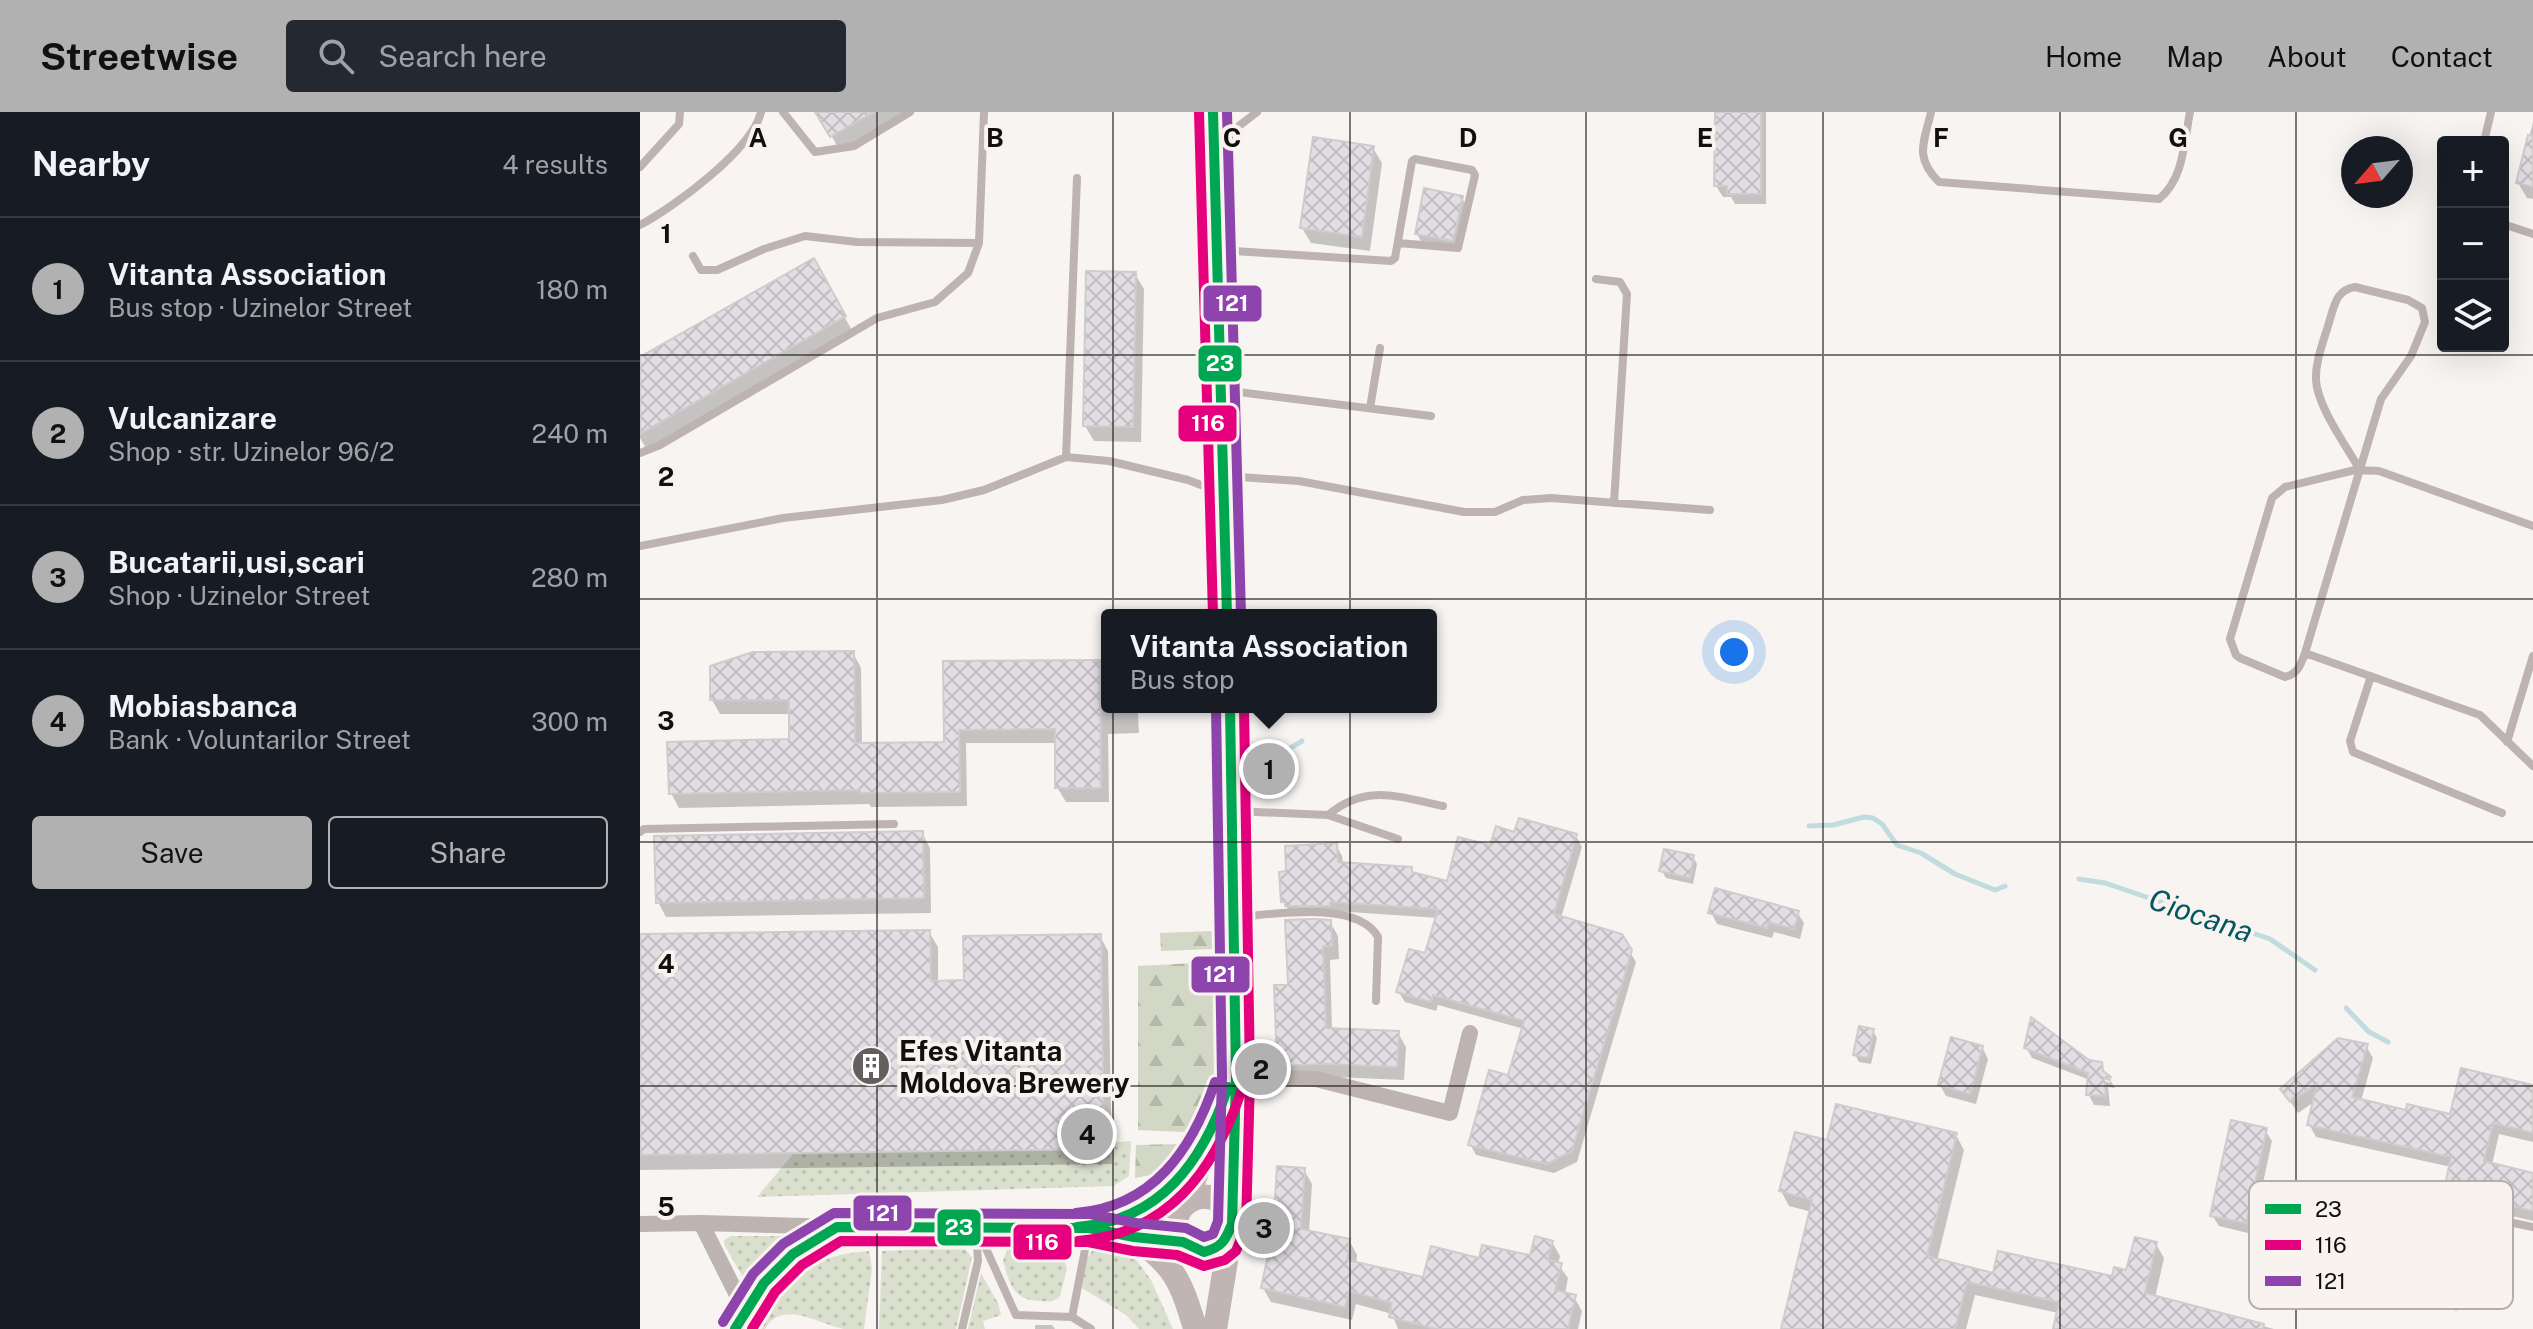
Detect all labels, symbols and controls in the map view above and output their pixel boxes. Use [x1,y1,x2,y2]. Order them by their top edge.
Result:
search box [286,20,846,92]
text: Streetwise [40,34,238,79]
icon: search [314,34,358,78]
text: Search here [378,38,547,74]
text: Home [2045,40,2122,73]
text: Map [2166,40,2223,73]
text: About [2267,40,2347,73]
text: Contact [2391,40,2493,73]
text: A [749,122,768,153]
text: B [986,122,1004,153]
text: C [1223,122,1241,153]
text: D [1459,122,1477,153]
text: E [1697,122,1713,153]
text: F [1933,122,1949,153]
text: G [2168,122,2188,153]
north arrow [2341,136,2413,208]
map controls [2437,136,2509,352]
button: + [2437,136,2509,208]
text: Nearby [32,144,150,184]
text: 4 results [502,149,608,180]
button: − [2437,208,2509,280]
text: 1 [660,218,672,249]
text: Vitanta Association [108,256,386,292]
text: 1 [52,274,64,305]
text: 180 m [536,274,608,305]
button: layers [2437,280,2509,352]
line badge: 121 [1202,284,1263,323]
text: 121 [1216,290,1248,316]
text: Bus stop · Uzinelor Street [108,292,412,323]
line badge: 23 [1197,344,1243,383]
text: 23 [1206,350,1234,376]
text: Vulcanizare [108,400,277,436]
line badge: 116 [1177,404,1238,443]
text: 116 [1191,410,1225,436]
text: 2 [50,418,66,449]
text: 240 m [531,418,608,449]
text: Shop · str. Uzinelor 96/2 [108,436,394,467]
text: 2 [658,461,674,492]
text: Bucatarii,usi,scari [108,544,365,580]
text: 3 [49,562,67,593]
text: 280 m [531,562,608,593]
text: Shop · Uzinelor Street [108,580,370,611]
popup [1101,609,1437,713]
text: Vitanta Association [1130,628,1408,664]
your location [1714,632,1754,672]
text: Bus stop [1130,664,1234,695]
text: Mobiasbanca [108,688,298,724]
text: 3 [657,705,675,736]
text: 4 [49,706,67,737]
text: 300 m [531,706,608,737]
text: Bank · Voluntarilor Street [108,724,411,755]
pin: 1 [1243,739,1295,799]
button: Save [32,816,312,889]
button: Share [328,816,608,889]
water label: Ciocana [2144,880,2258,950]
text: 4 [657,948,675,979]
line badge: 121 [1190,955,1251,994]
text: 121 [1204,961,1236,987]
place label: Efes Vitanta Moldova Brewery [899,1034,1130,1099]
pin: 2 [1235,1039,1287,1099]
building icon: Efes Vitanta Moldova Brewery [850,1045,892,1087]
pin: 4 [1061,1104,1113,1164]
legend [2249,1181,2513,1309]
text: 5 [657,1191,675,1222]
line badge: 121 [852,1194,913,1232]
text: 23 [2315,1196,2342,1222]
pin: 3 [1238,1198,1290,1258]
text: 121 [867,1200,899,1226]
line badge: 23 [936,1208,982,1247]
text: 23 [945,1214,973,1240]
line badge: 116 [1012,1223,1073,1261]
text: 116 [1025,1229,1059,1255]
text: 116 [2315,1232,2347,1258]
text: 121 [2315,1268,2346,1294]

